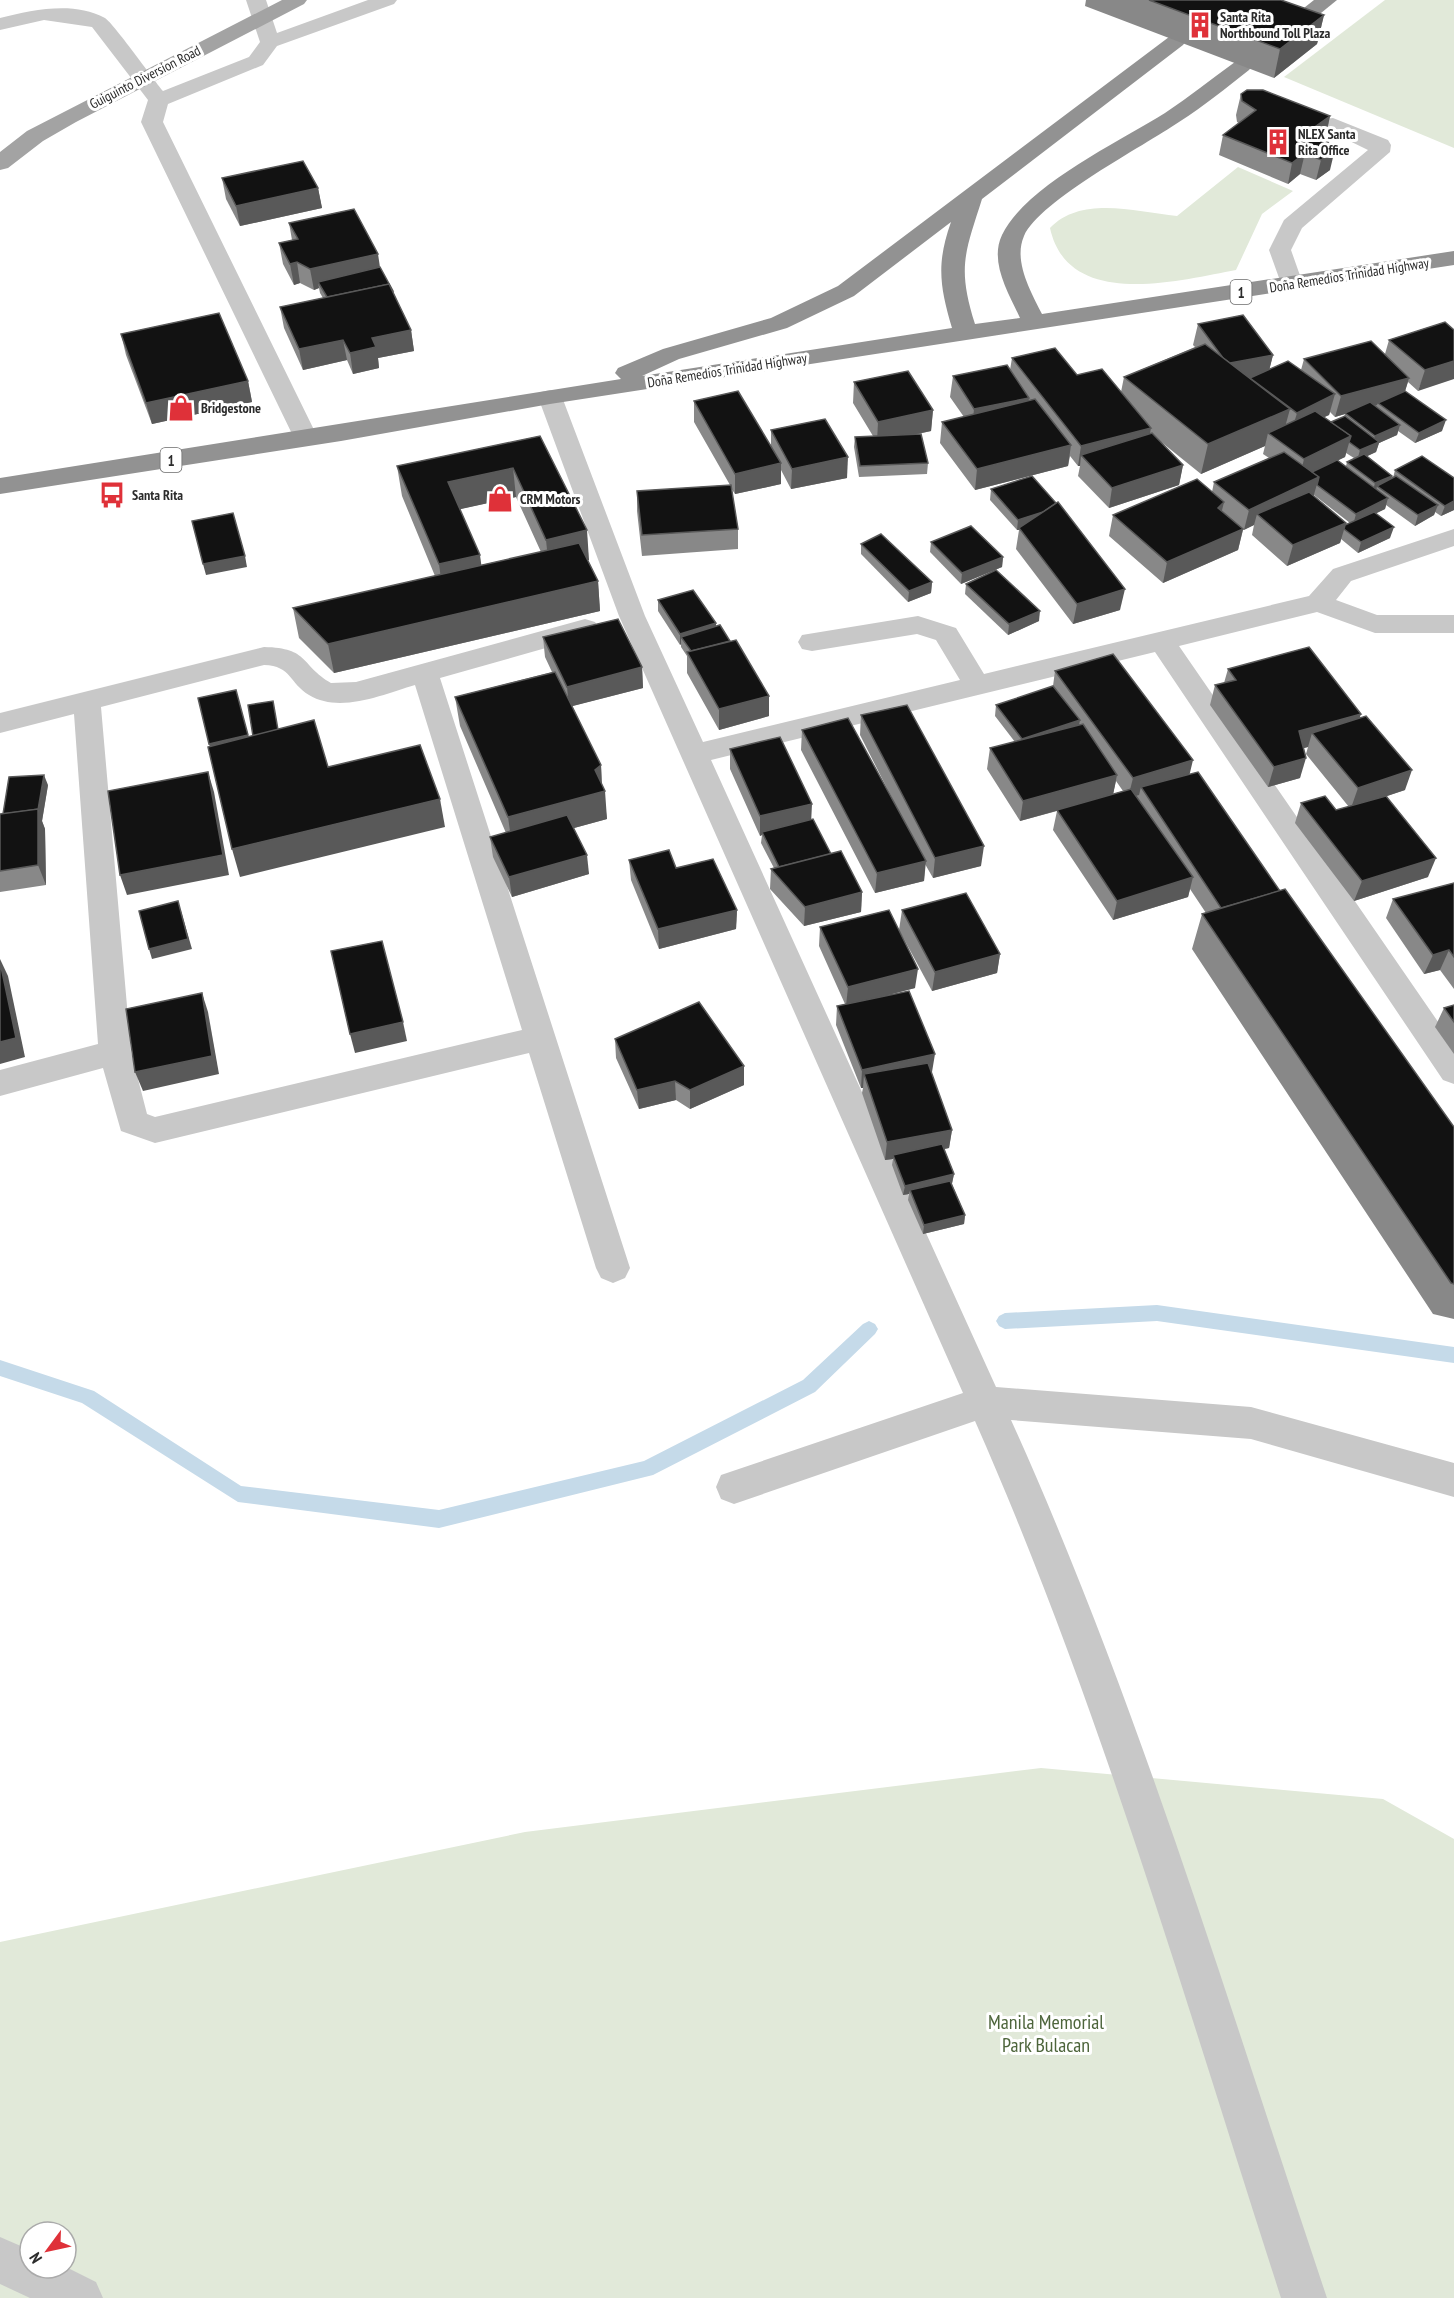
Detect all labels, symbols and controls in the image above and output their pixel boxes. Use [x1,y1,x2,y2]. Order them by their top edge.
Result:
place label: Santa Rita Northbound Toll Plaza [1220,8,1331,42]
building icon: Santa Rita Northbound Toll Plaza [1185,10,1215,40]
street label: Guiguinto Diversion Road [86,41,204,113]
place label: NLEX Santa Rita Office [1298,125,1356,159]
building icon: NLEX Santa Rita Office [1263,127,1293,157]
street label: Doña Remedios Trinidad Highway [1268,253,1431,296]
road number: 1 [1230,280,1252,304]
street label: Doña Remedios Trinidad Highway [646,348,809,391]
shop icon: Bridgestone [166,393,196,423]
place label: Bridgestone [201,399,261,417]
road number: 1 [160,448,182,472]
bus stop icon: Santa Rita [97,480,127,510]
shop icon: CRM Motors [485,484,515,514]
place label: Santa Rita [132,486,183,504]
place label: CRM Motors [520,490,581,508]
park label: Manila Memorial Park Bulacan [988,2009,1104,2058]
north arrow [18,2220,78,2280]
text: N [25,2249,46,2267]

